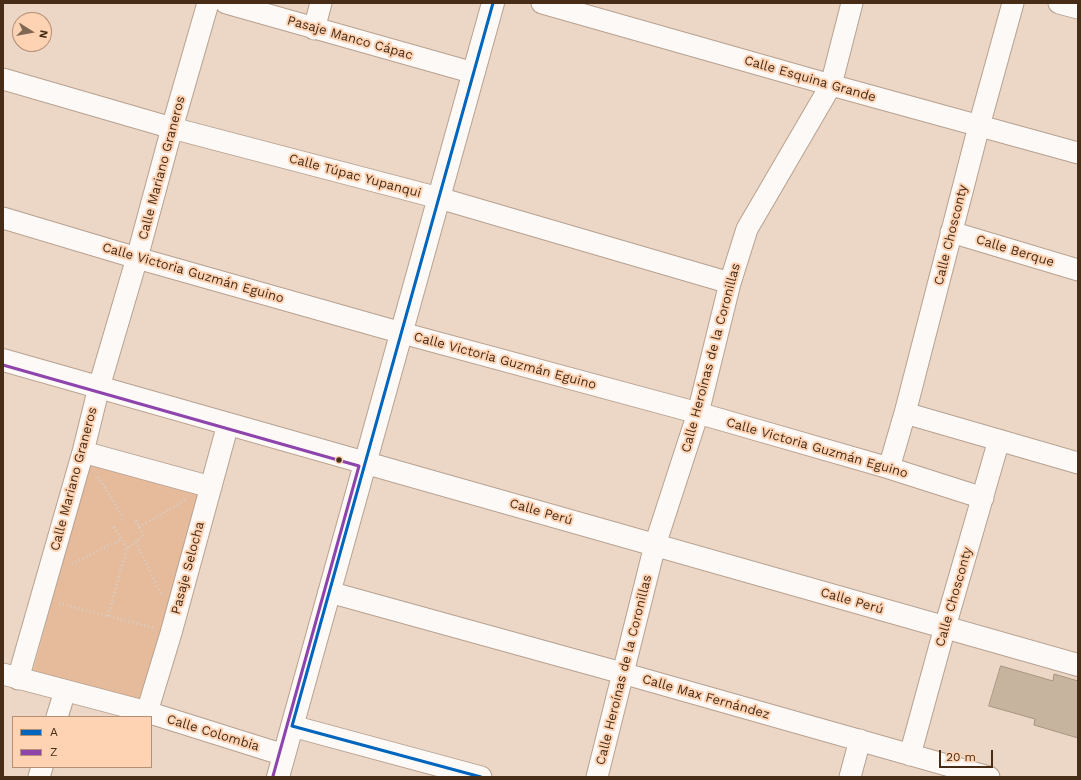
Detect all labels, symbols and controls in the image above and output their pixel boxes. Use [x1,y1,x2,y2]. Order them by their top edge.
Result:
north arrow [12,12,52,52]
street label: Pasaje Manco Cápac [285,13,415,63]
text: N [36,29,50,39]
street label: Calle Esquina Grande [742,53,878,105]
street label: Calle Mariano Graneros [135,94,189,242]
street label: Calle Túpac Yupanqui [287,151,423,201]
street label: Calle Chosconty [931,183,971,287]
street label: Calle Berque [974,232,1056,270]
street label: Calle Victoria Guzmán Eguino [100,240,286,306]
street label: Calle Heroínas de la Coronillas [678,262,744,454]
street label: Calle Victoria Guzmán Eguino [412,329,598,393]
street label: Calle Mariano Graneros [47,405,101,553]
street label: Calle Victoria Guzmán Eguino [724,415,910,481]
unlabelled marker [334,455,344,465]
street label: Calle Perú [508,496,574,528]
street label: Pasaje Selocha [168,520,208,616]
street label: Calle Chosconty [932,545,976,649]
street label: Calle Heroínas de la Coronillas [593,573,655,767]
street label: Calle Perú [819,585,885,617]
street label: Calle Max Fernández [640,671,772,723]
street label: Calle Colombia [165,712,261,754]
legend [12,716,152,768]
text: A [50,725,58,739]
scale bar [941,742,995,768]
text: Z [50,745,58,759]
text: 20 m [946,750,976,764]

